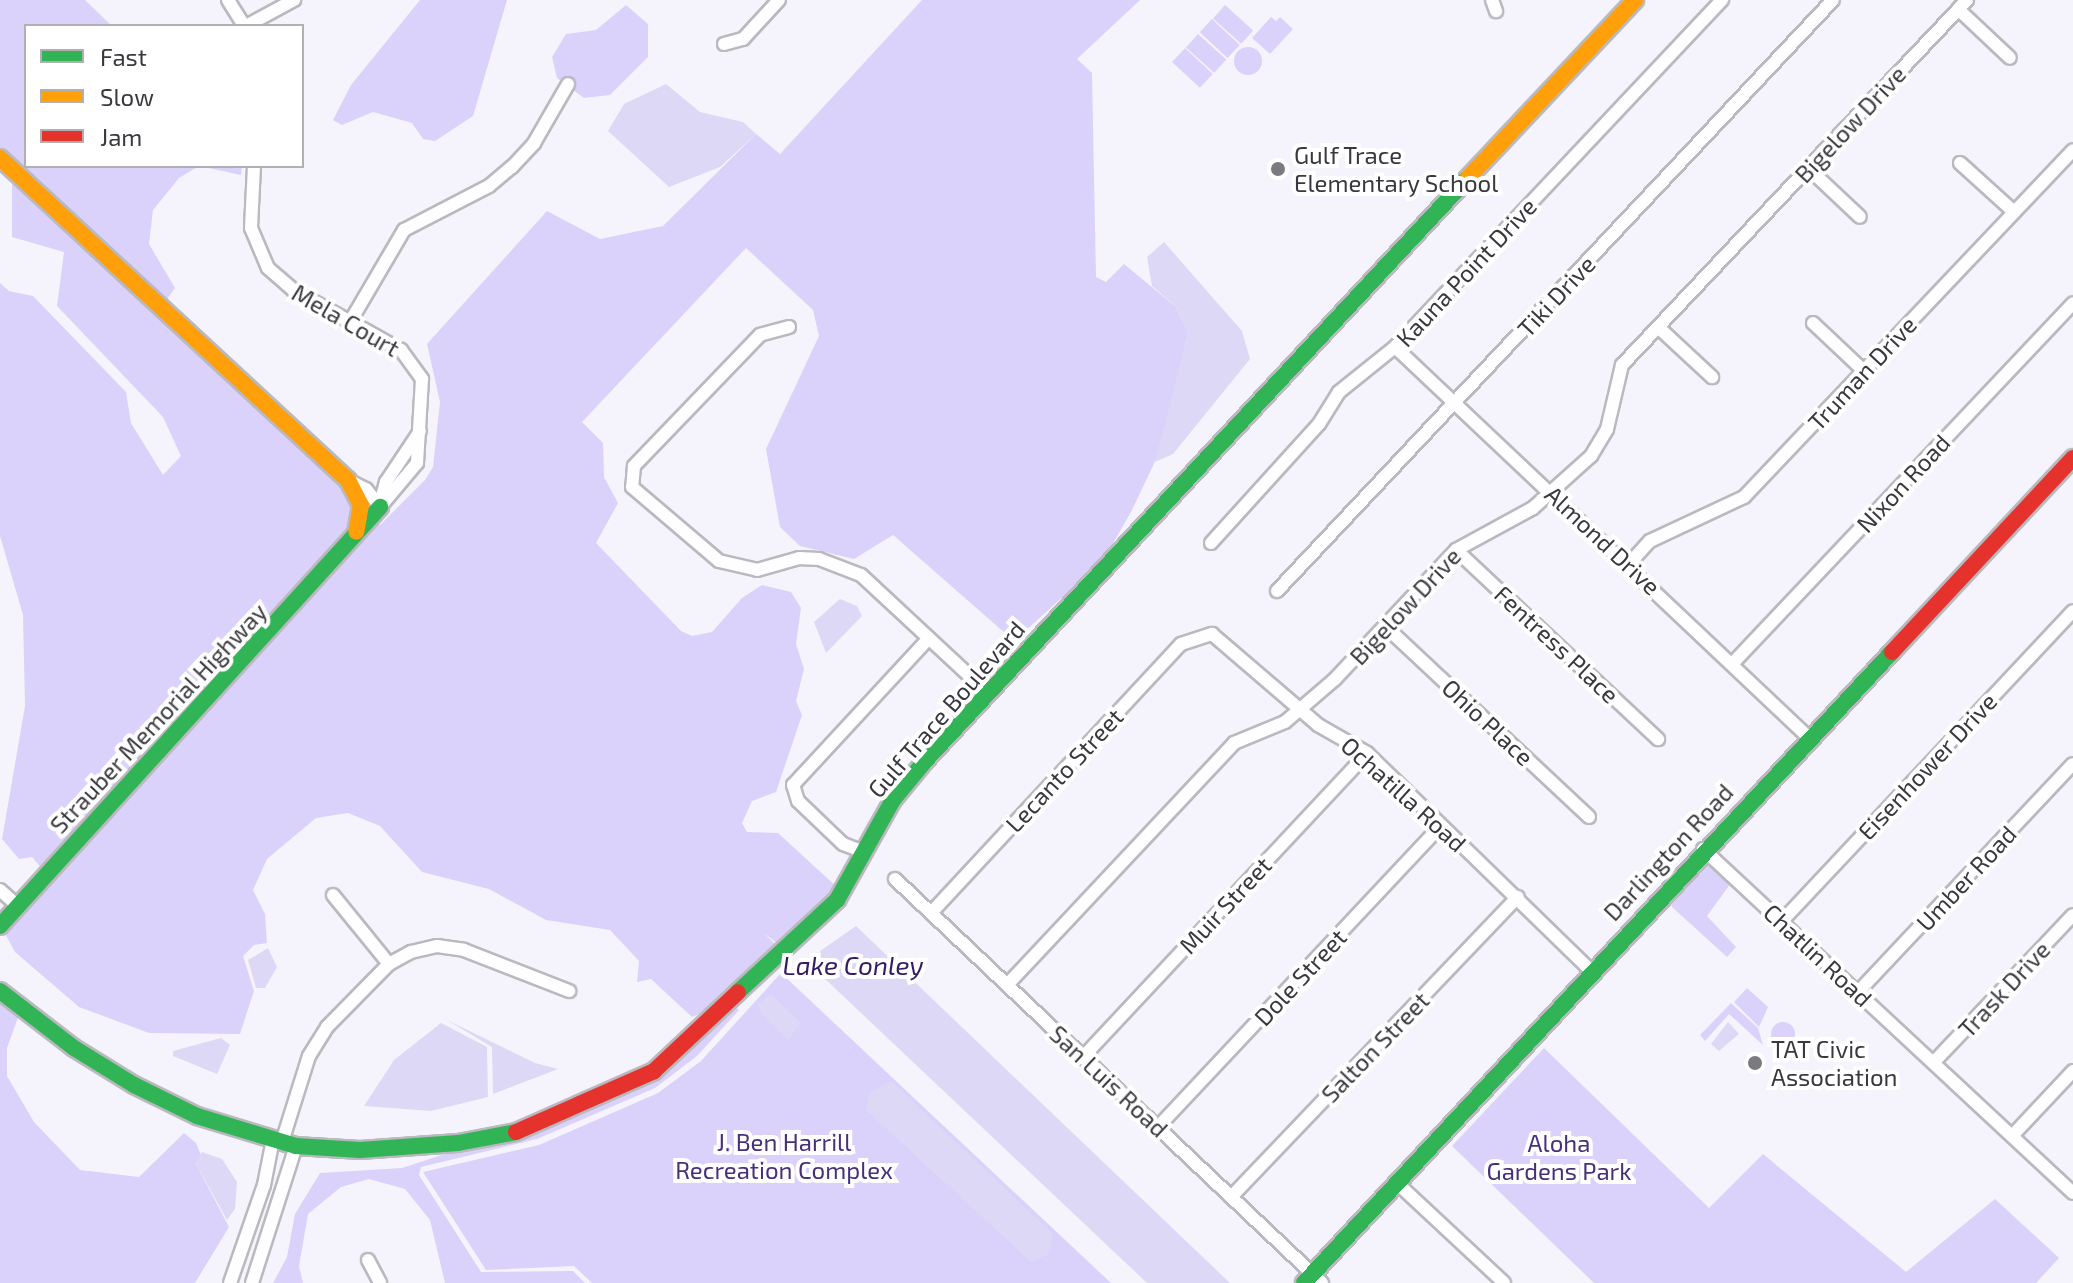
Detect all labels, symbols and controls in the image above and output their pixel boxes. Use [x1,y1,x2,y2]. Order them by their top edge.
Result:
legend [24,24,304,168]
text: Fast [100,42,147,71]
street label: Bigelow Drive [1788,59,1912,189]
text: Slow [100,82,154,111]
text: Jam [100,122,142,151]
place label: Gulf Trace Elementary School [1294,141,1499,197]
marker: Gulf Trace Elementary School [1269,160,1287,178]
street label: Kauna Point Drive [1390,192,1542,352]
street label: Tiki Drive [1511,249,1601,343]
street label: Mela Court [287,278,405,362]
street label: Truman Drive [1802,310,1922,436]
street label: Nixon Road [1850,428,1956,538]
street label: Almond Drive [1540,479,1666,601]
street label: Bigelow Drive [1343,541,1467,671]
street label: Fentress Place [1489,579,1625,709]
street label: Strauber Memorial Highway [43,597,273,839]
street label: Gulf Trace Boulevard [861,614,1031,804]
street label: Ohio Place [1437,673,1539,771]
street label: Eisenhower Drive [1852,687,2002,845]
street label: Lecanto Street [999,702,1129,838]
street label: Ochatilla Road [1336,730,1472,858]
street label: Darlington Road [1597,778,1739,926]
street label: Umber Road [1910,819,2022,937]
street label: Muir Street [1173,850,1277,960]
street label: Chatlin Road [1758,898,1878,1012]
street label: Dole Street [1248,923,1352,1031]
street label: Trask Drive [1952,935,2056,1043]
water label: Lake Conley [782,949,924,981]
street label: Salton Street [1315,986,1435,1108]
street label: San Luis Road [1044,1019,1174,1143]
place label: TAT Civic Association [1771,1035,1897,1091]
marker: TAT Civic Association [1746,1054,1764,1072]
park label: J. Ben Harrill Recreation Complex [675,1128,893,1184]
park label: Aloha Gardens Park [1487,1129,1631,1185]

